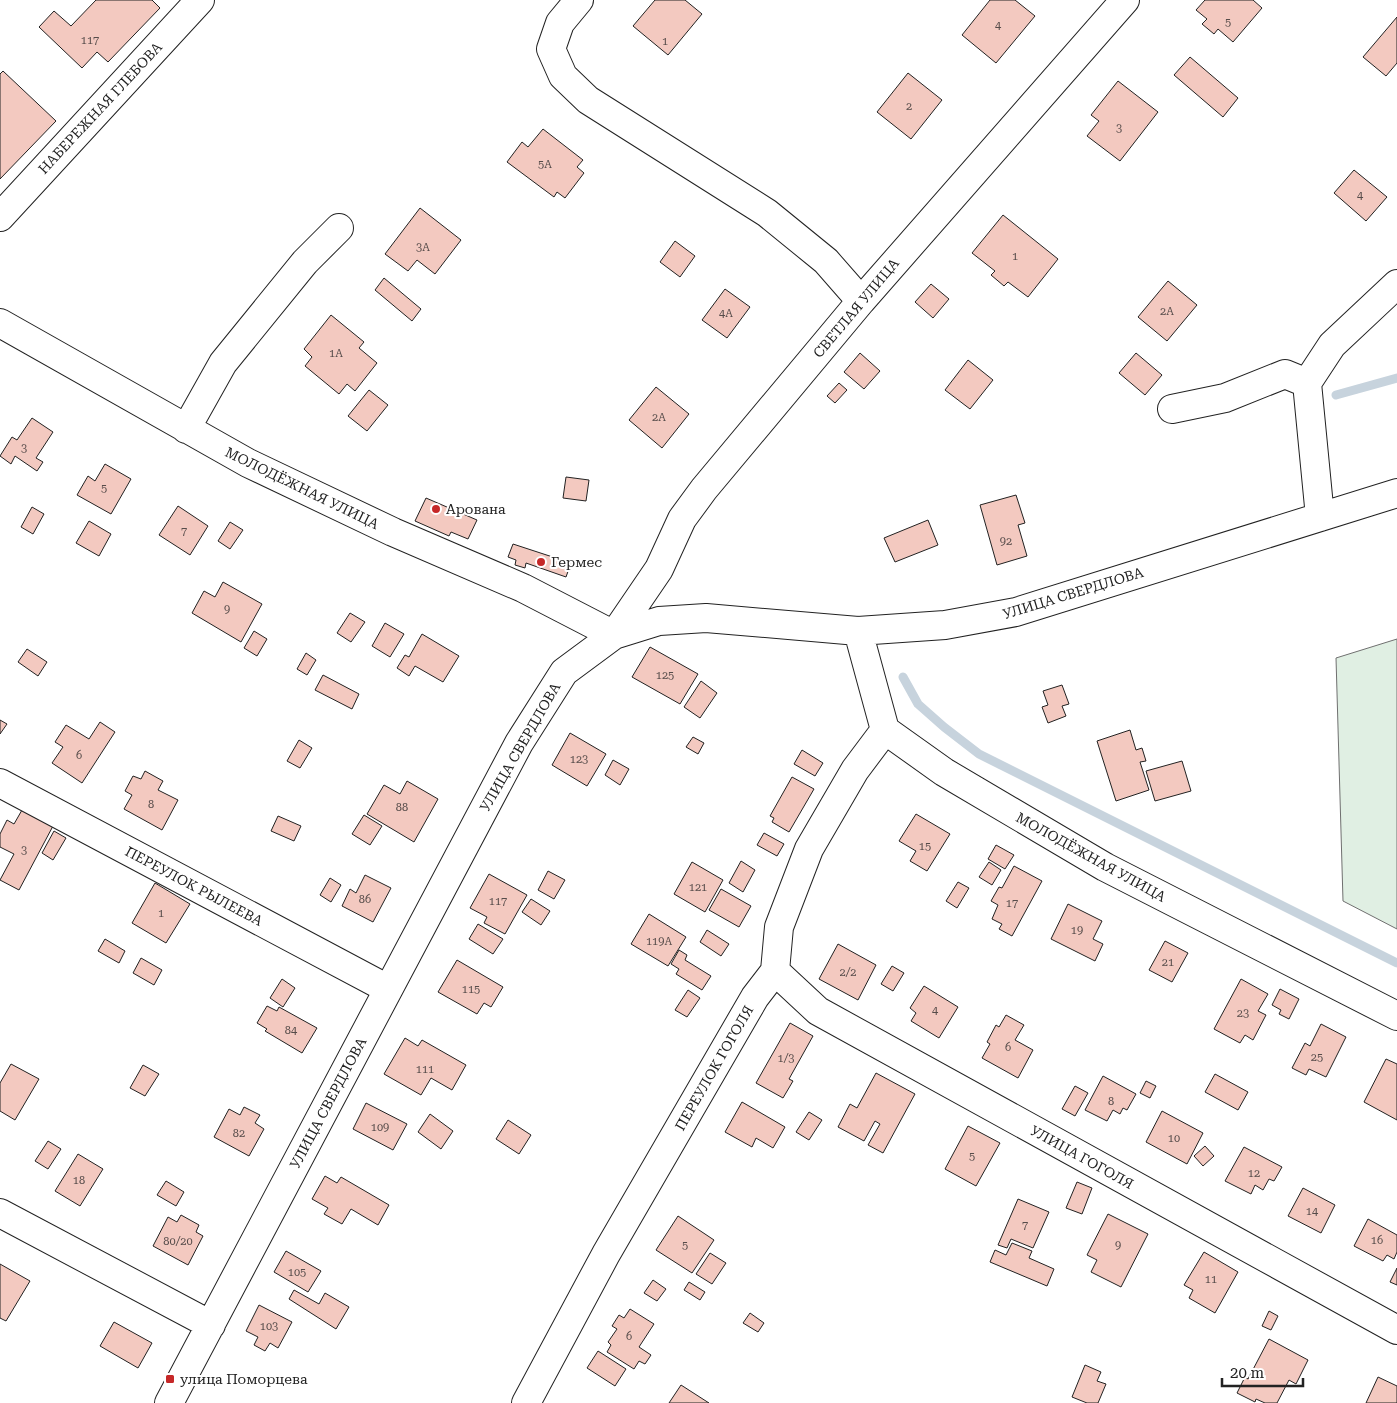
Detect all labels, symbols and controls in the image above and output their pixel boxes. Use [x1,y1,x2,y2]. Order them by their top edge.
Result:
house number: 5 [1225,16,1231,29]
house number: 4 [995,19,1002,32]
house number: 117 [81,34,99,47]
house number: 1 [662,35,668,48]
street label: НАБЕРЕЖНАЯ ГЛЕБОВА [35,39,165,177]
house number: 2 [906,100,912,113]
house number: 3 [1116,122,1122,135]
house number: 5А [538,158,552,171]
house number: 4 [1357,189,1364,202]
house number: 3А [416,241,430,254]
house number: 1 [1012,250,1018,263]
street label: СВЕТЛАЯ УЛИЦА [810,255,902,361]
house number: 2А [1160,305,1174,318]
house number: 4А [719,307,733,320]
house number: 1А [329,347,343,360]
house number: 2А [652,411,666,424]
house number: 3 [21,442,27,455]
street label: МОЛОДЁЖНАЯ УЛИЦА [223,444,382,532]
house number: 5 [101,482,107,495]
place label: Арована [446,501,506,517]
marker: Арована [430,503,442,515]
house number: 7 [181,525,187,538]
house number: 92 [1000,535,1012,548]
place label: Гермес [551,554,602,570]
marker: Гермес [535,556,547,568]
street label: УЛИЦА СВЕРДЛОВА [1001,564,1145,622]
house number: 9 [224,603,230,616]
house number: 125 [656,669,674,682]
street label: УЛИЦА СВЕРДЛОВА [477,680,564,814]
house number: 6 [76,749,82,762]
house number: 123 [570,753,588,766]
house number: 8 [148,798,154,811]
house number: 88 [396,801,408,814]
street label: МОЛОДЁЖНАЯ УЛИЦА [1013,809,1169,905]
house number: 15 [919,840,931,853]
street label: ПЕРЕУЛОК РЫЛЕЕВА [123,843,266,929]
house number: 3 [21,844,27,857]
house number: 121 [689,881,707,894]
house number: 86 [359,893,371,906]
house number: 117 [489,895,507,908]
house number: 17 [1006,897,1018,910]
house number: 1 [158,907,164,920]
house number: 19 [1071,924,1083,937]
house number: 119А [646,935,672,948]
house number: 21 [1162,956,1174,969]
house number: 2/2 [840,966,856,979]
house number: 115 [462,983,480,996]
street label: ПЕРЕУЛОК ГОГОЛЯ [672,1002,756,1133]
house number: 4 [932,1004,939,1017]
house number: 23 [1237,1007,1249,1020]
house number: 84 [285,1024,298,1037]
street label: УЛИЦА СВЕРДЛОВА [287,1035,369,1171]
house number: 6 [1005,1041,1011,1054]
house number: 25 [1311,1051,1323,1064]
house number: 1/3 [778,1052,794,1065]
house number: 111 [416,1063,434,1076]
house number: 8 [1108,1095,1114,1108]
house number: 109 [371,1121,389,1134]
street label: УЛИЦА ГОГОЛЯ [1028,1122,1137,1192]
house number: 82 [233,1127,245,1140]
house number: 10 [1168,1132,1180,1145]
house number: 5 [969,1150,975,1163]
house number: 12 [1248,1167,1260,1180]
house number: 18 [73,1174,85,1187]
house number: 14 [1306,1205,1319,1218]
house number: 7 [1022,1219,1028,1232]
house number: 16 [1371,1234,1383,1247]
house number: 80/20 [163,1235,193,1248]
house number: 5 [682,1239,688,1252]
house number: 9 [1115,1239,1121,1252]
house number: 105 [288,1266,306,1279]
house number: 11 [1205,1273,1217,1286]
house number: 103 [260,1320,278,1333]
house number: 6 [626,1330,632,1343]
scale bar [1222,1356,1303,1388]
text: 20 m [1230,1364,1265,1382]
place label: улица Поморцева [180,1371,308,1387]
marker: улица Поморцева [164,1373,176,1385]

